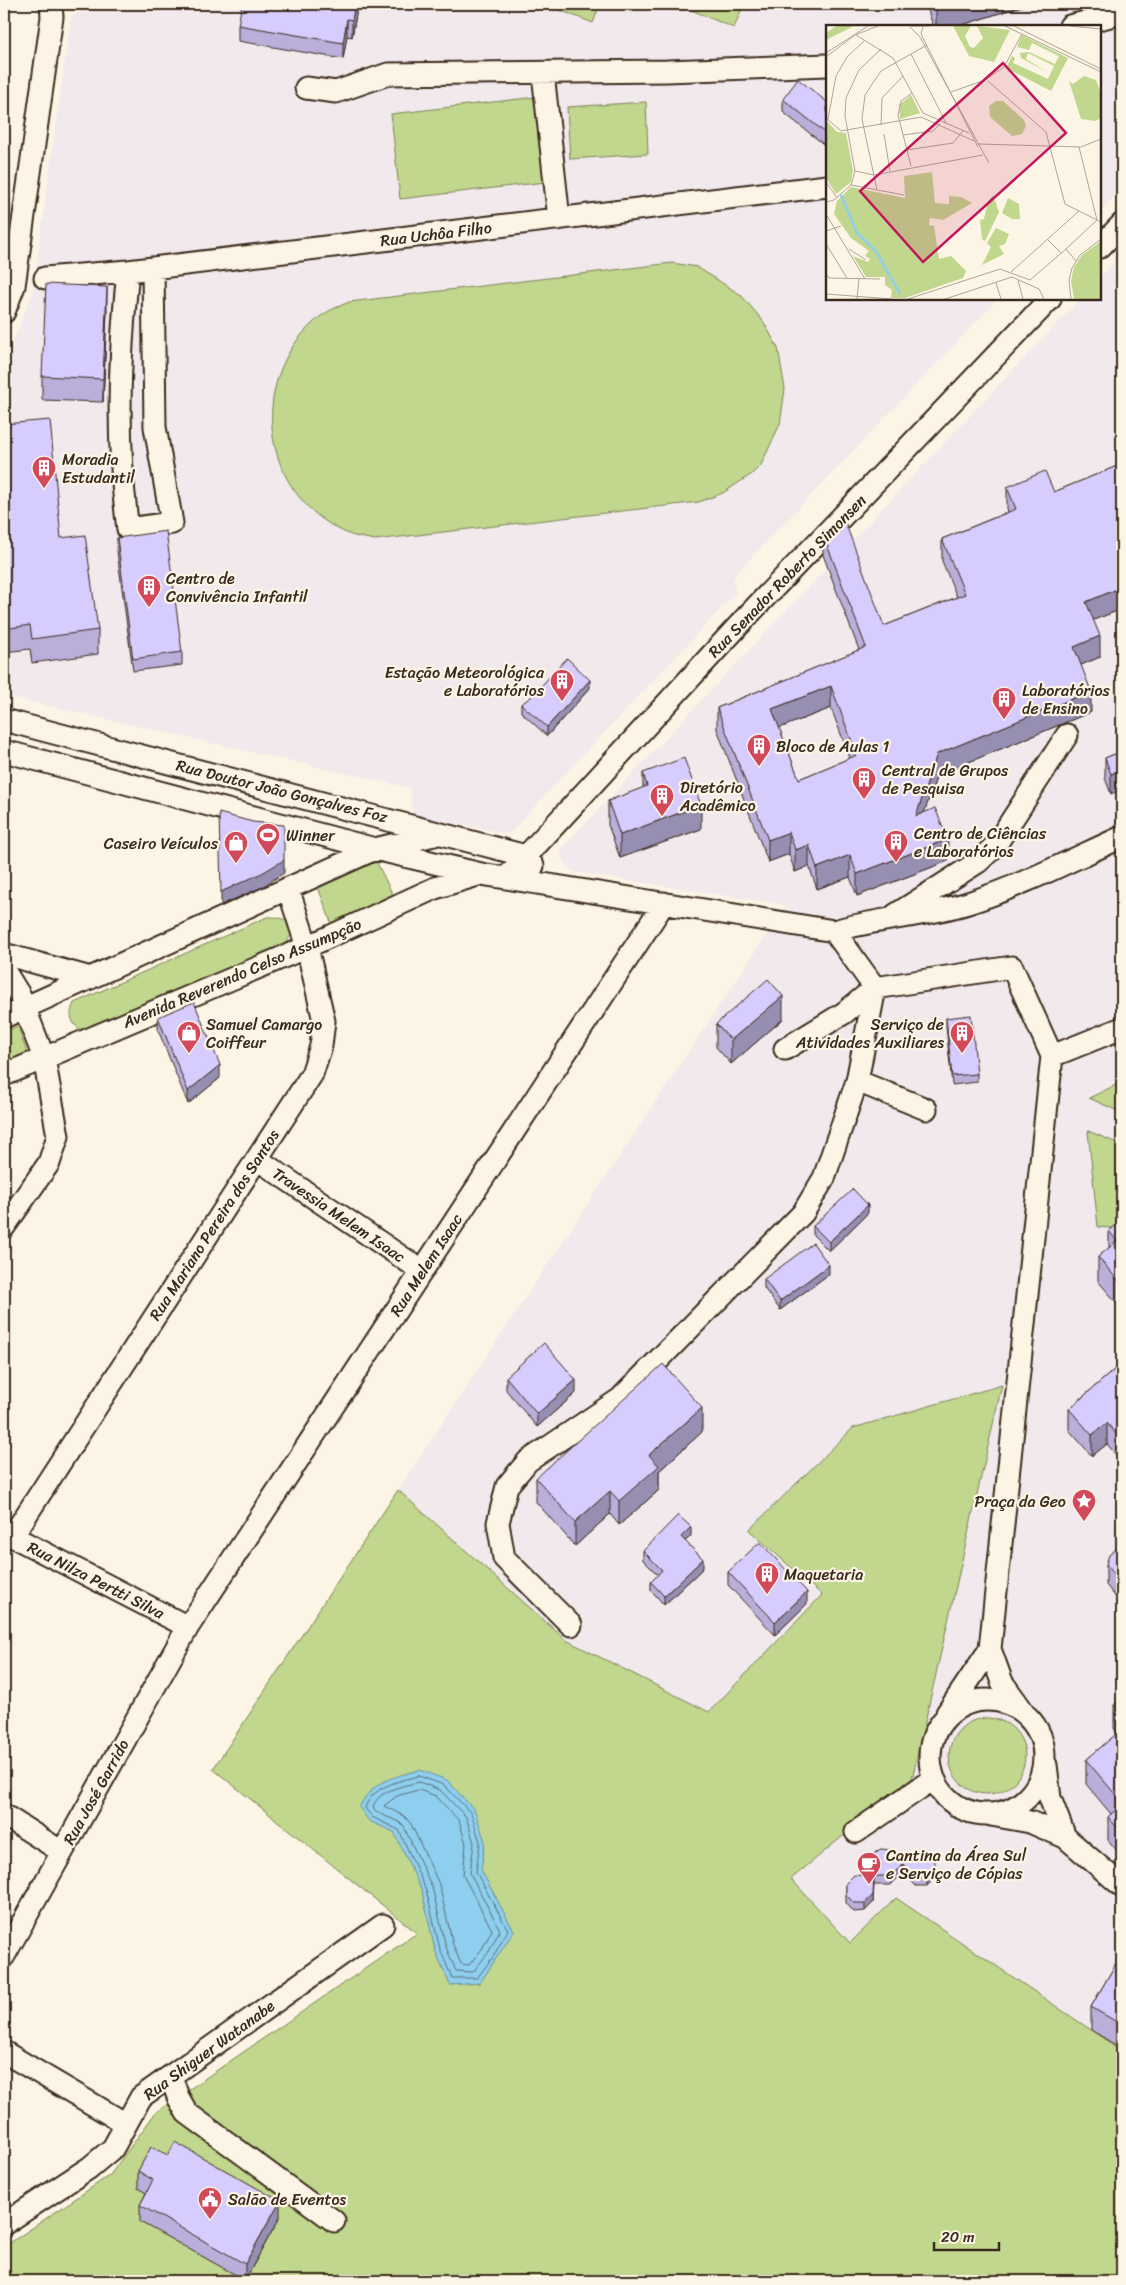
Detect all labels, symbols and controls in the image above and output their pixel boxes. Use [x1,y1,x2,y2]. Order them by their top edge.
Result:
inset map [826,25,1101,300]
street label: Rua Uchôa Filho [379,213,493,255]
place label: Moradia Estudantil [62,445,135,492]
building icon: Moradia Estudantil [31,455,57,489]
street label: Rua Senador Roberto Simonsen [700,487,874,665]
place label: Centro de Convivência Infantil [166,564,308,611]
building icon: Centro de Convivência Infantil [136,574,162,608]
place label: Estação Meteorológica e Laboratórios [385,658,545,705]
building icon: Estação Meteorológica e Laboratórios [549,668,575,702]
place label: Laboratórios de Ensino [1022,676,1111,723]
building icon: Laboratórios de Ensino [991,686,1017,720]
place label: Bloco de Aulas 1 [776,732,890,761]
building icon: Bloco de Aulas 1 [746,733,772,767]
street label: Rua Doutor João Gonçalves Foz [173,751,391,831]
place label: Central de Grupos de Pesquisa [882,756,1009,803]
building icon: Central de Grupos de Pesquisa [851,766,877,800]
place label: Diretório Acadêmico [679,773,756,820]
building icon: Diretório Acadêmico [649,783,675,817]
place label: Centro de Ciências e Laboratórios [914,819,1047,866]
place label: Winner [286,821,336,850]
sports icon: Winner [255,822,281,856]
place label: Caseiro Veículos [104,829,219,858]
building icon: Centro de Ciências e Laboratórios [883,829,909,863]
shop icon: Caseiro Veículos [223,830,249,864]
street label: Avenida Reverendo Celso Assumpção [117,909,366,1037]
place label: Samuel Camargo Coiffeur [206,1010,322,1057]
place label: Serviço de Atividades Auxiliares [795,1010,944,1057]
shop icon: Samuel Camargo Coiffeur [176,1020,202,1054]
building icon: Serviço de Atividades Auxiliares [949,1020,975,1054]
street label: Rua Mariano Pereira dos Santos [141,1123,287,1327]
street label: Travessia Melem Isaac [266,1159,412,1271]
street label: Rua Melem Isaac [382,1208,470,1322]
place label: Praça da Geo [975,1487,1066,1516]
place icon: Praça da Geo [1071,1488,1097,1522]
street label: Rua Nilza Pertti Silva [22,1533,171,1628]
place label: Maquetaria [784,1560,863,1589]
building icon: Maquetaria [754,1561,780,1595]
street label: Rua José Garrido [55,1734,137,1850]
place label: Cantina da Área Sul e Serviço de Cópias [886,1841,1027,1888]
cafe icon: Cantina da Área Sul e Serviço de Cópias [856,1851,882,1885]
street label: Rua Shiguer Watanabe [137,1992,281,2108]
place label: Salão de Eventos [228,2185,347,2214]
public building icon: Salão de Eventos [197,2186,223,2220]
scale bar [934,2220,998,2252]
text: 20 m [941,2224,975,2250]

